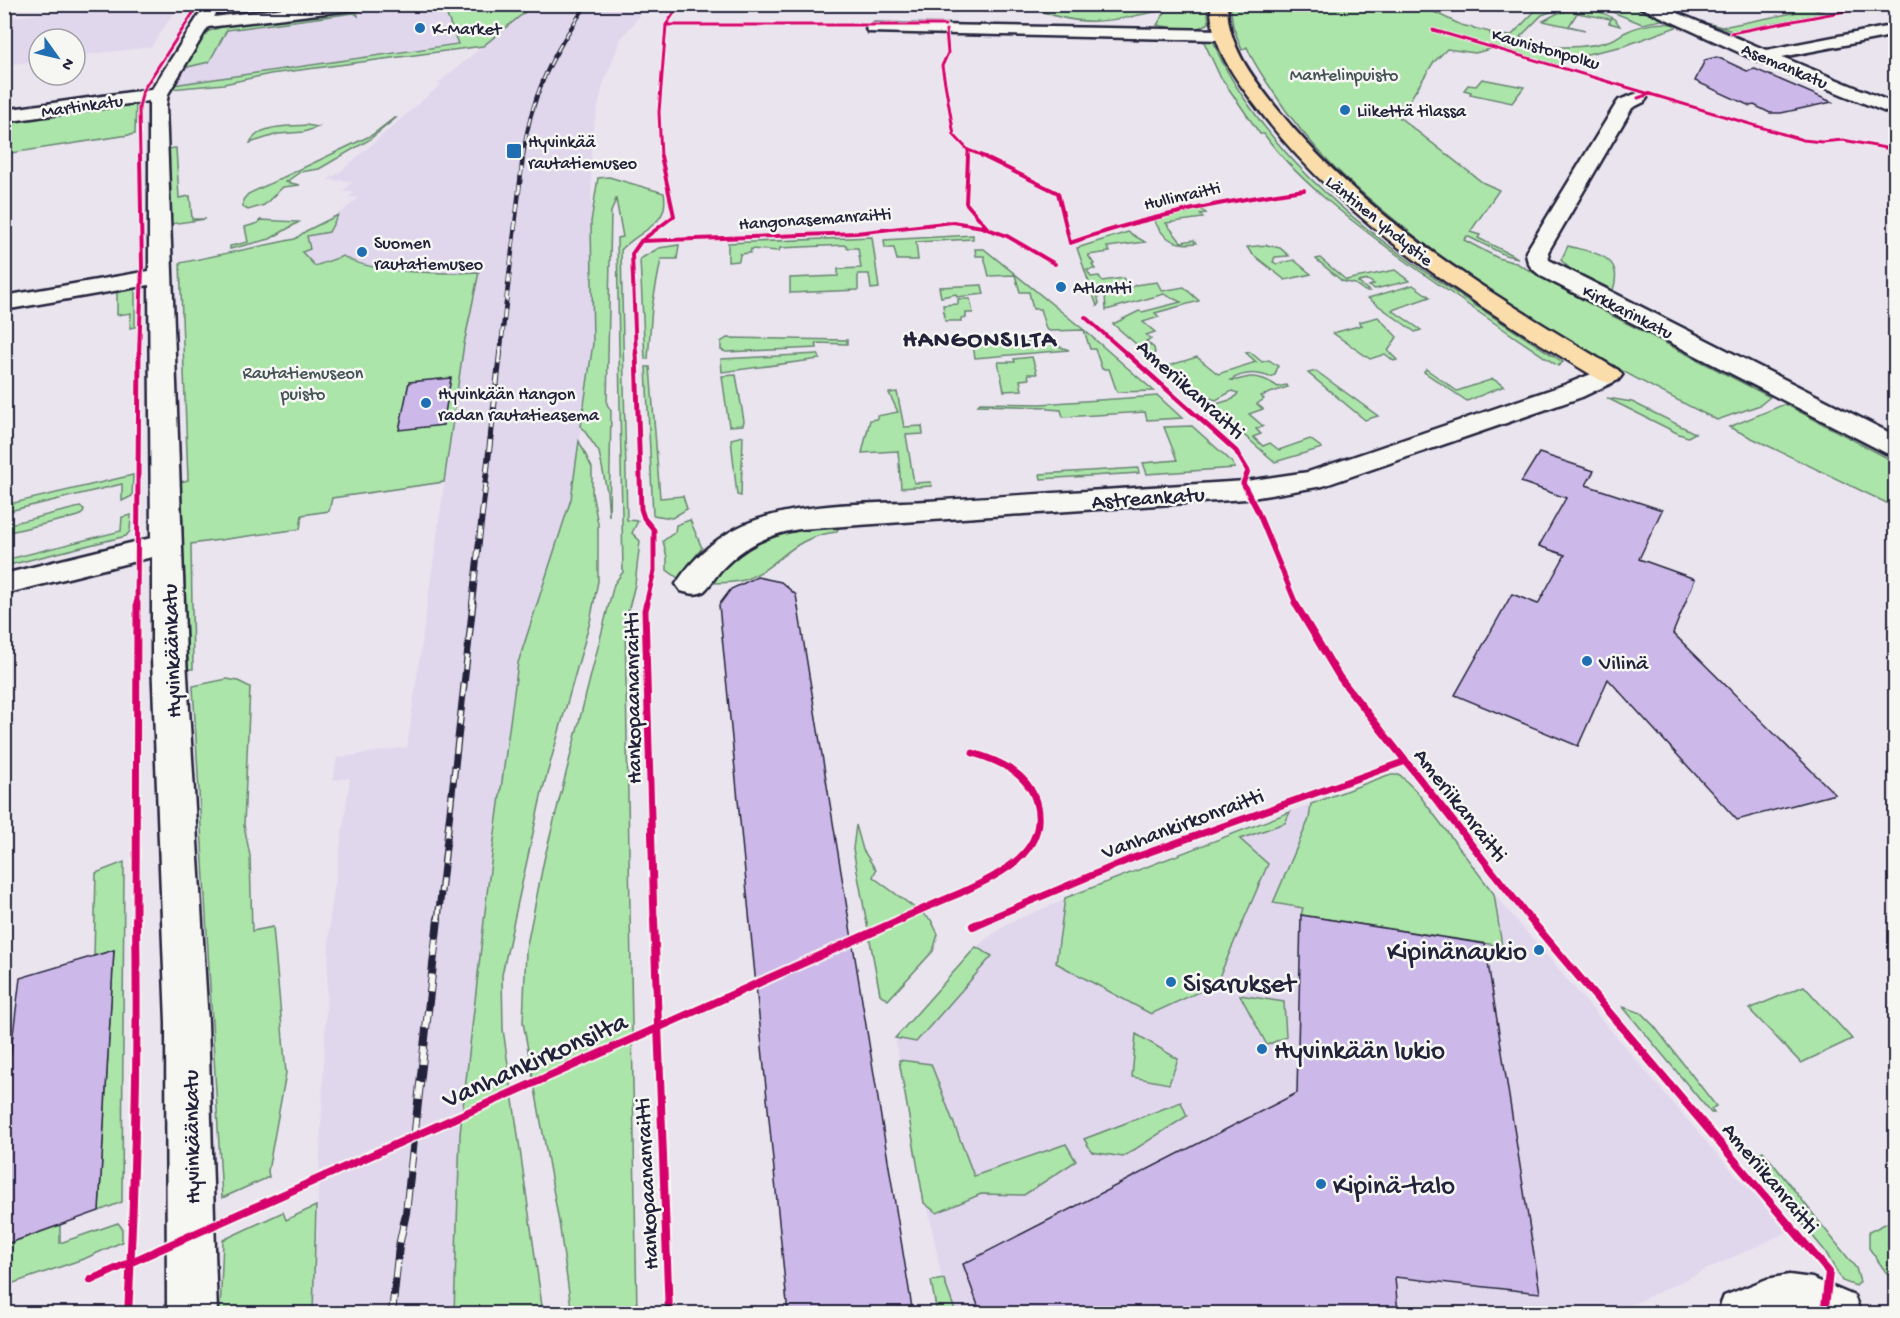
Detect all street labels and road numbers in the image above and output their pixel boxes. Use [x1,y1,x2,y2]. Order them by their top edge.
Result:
street label: Kaunistonpolku [1489,25,1602,76]
street label: Asemankatu [1738,40,1831,95]
street label: Martinkatu [40,91,125,124]
street label: Läntinen yhdystie [1320,172,1437,272]
street label: Hullinraitti [1142,178,1223,216]
street label: Hangonasemanraitti [738,205,892,236]
street label: Kirkkarinkatu [1578,281,1676,345]
street label: Ameriikanraitti [1130,335,1249,447]
street label: Astreankatu [1091,483,1206,517]
street label: Hyvinkäänkatu [159,583,189,718]
street label: Hankopaananraitti [620,612,650,784]
street label: Ameriikanraitti [1406,744,1511,869]
street label: Vanhankirkonraitti [1098,784,1268,868]
street label: Vanhankirkonsilta [437,1007,634,1118]
street label: Hyvinkäänkatu [180,1070,208,1204]
street label: Hankopaananraitti [632,1097,666,1271]
street label: Ameriikanraitti [1715,1119,1823,1241]

